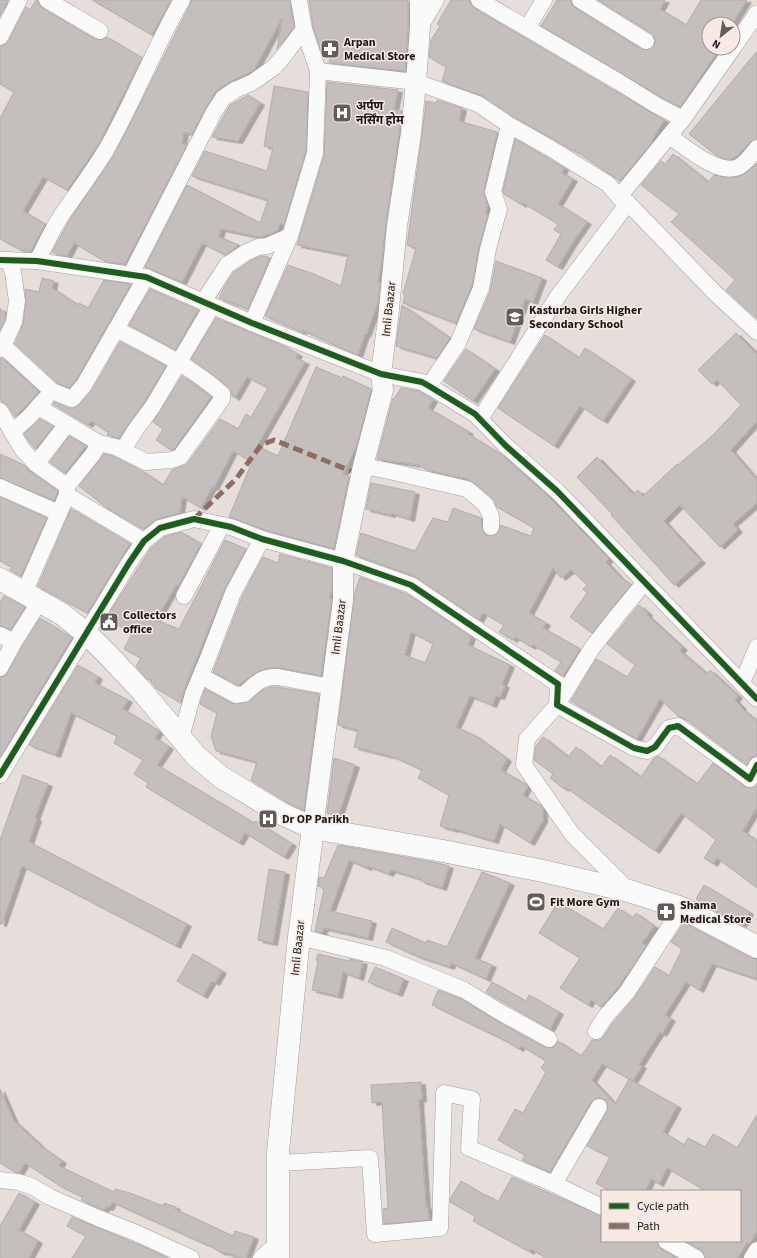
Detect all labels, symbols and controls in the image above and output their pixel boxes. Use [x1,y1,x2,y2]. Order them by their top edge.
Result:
north arrow [701,16,741,56]
place label: Arpan Medical Store [343,34,415,65]
text: N [709,36,723,53]
pharmacy icon: Arpan Medical Store [319,38,341,60]
place label: अर्पण नर्सिंग होम [356,98,404,129]
hospital icon: अर्पण नर्सिंग होम [331,102,353,124]
street label: Imli Baazar [378,280,400,338]
place label: Kasturba Girls Higher Secondary School [529,302,642,333]
school or university icon: Kasturba Girls Higher Secondary School [504,306,526,328]
street label: Imli Baazar [327,597,351,656]
place label: Collectors office [123,607,176,638]
public building icon: Collectors office [98,611,120,633]
hospital icon: Dr OP Parikh [257,808,279,830]
place label: Dr OP Parikh [282,811,349,828]
sports icon: Fit More Gym [525,891,547,913]
place label: Fit More Gym [550,894,620,911]
place label: Shama Medical Store [680,897,751,928]
pharmacy icon: Shama Medical Store [655,901,677,923]
street label: Imli Baazar [287,919,309,977]
legend [601,1190,741,1242]
text: Cycle path [637,1198,689,1215]
text: Path [637,1218,660,1235]

